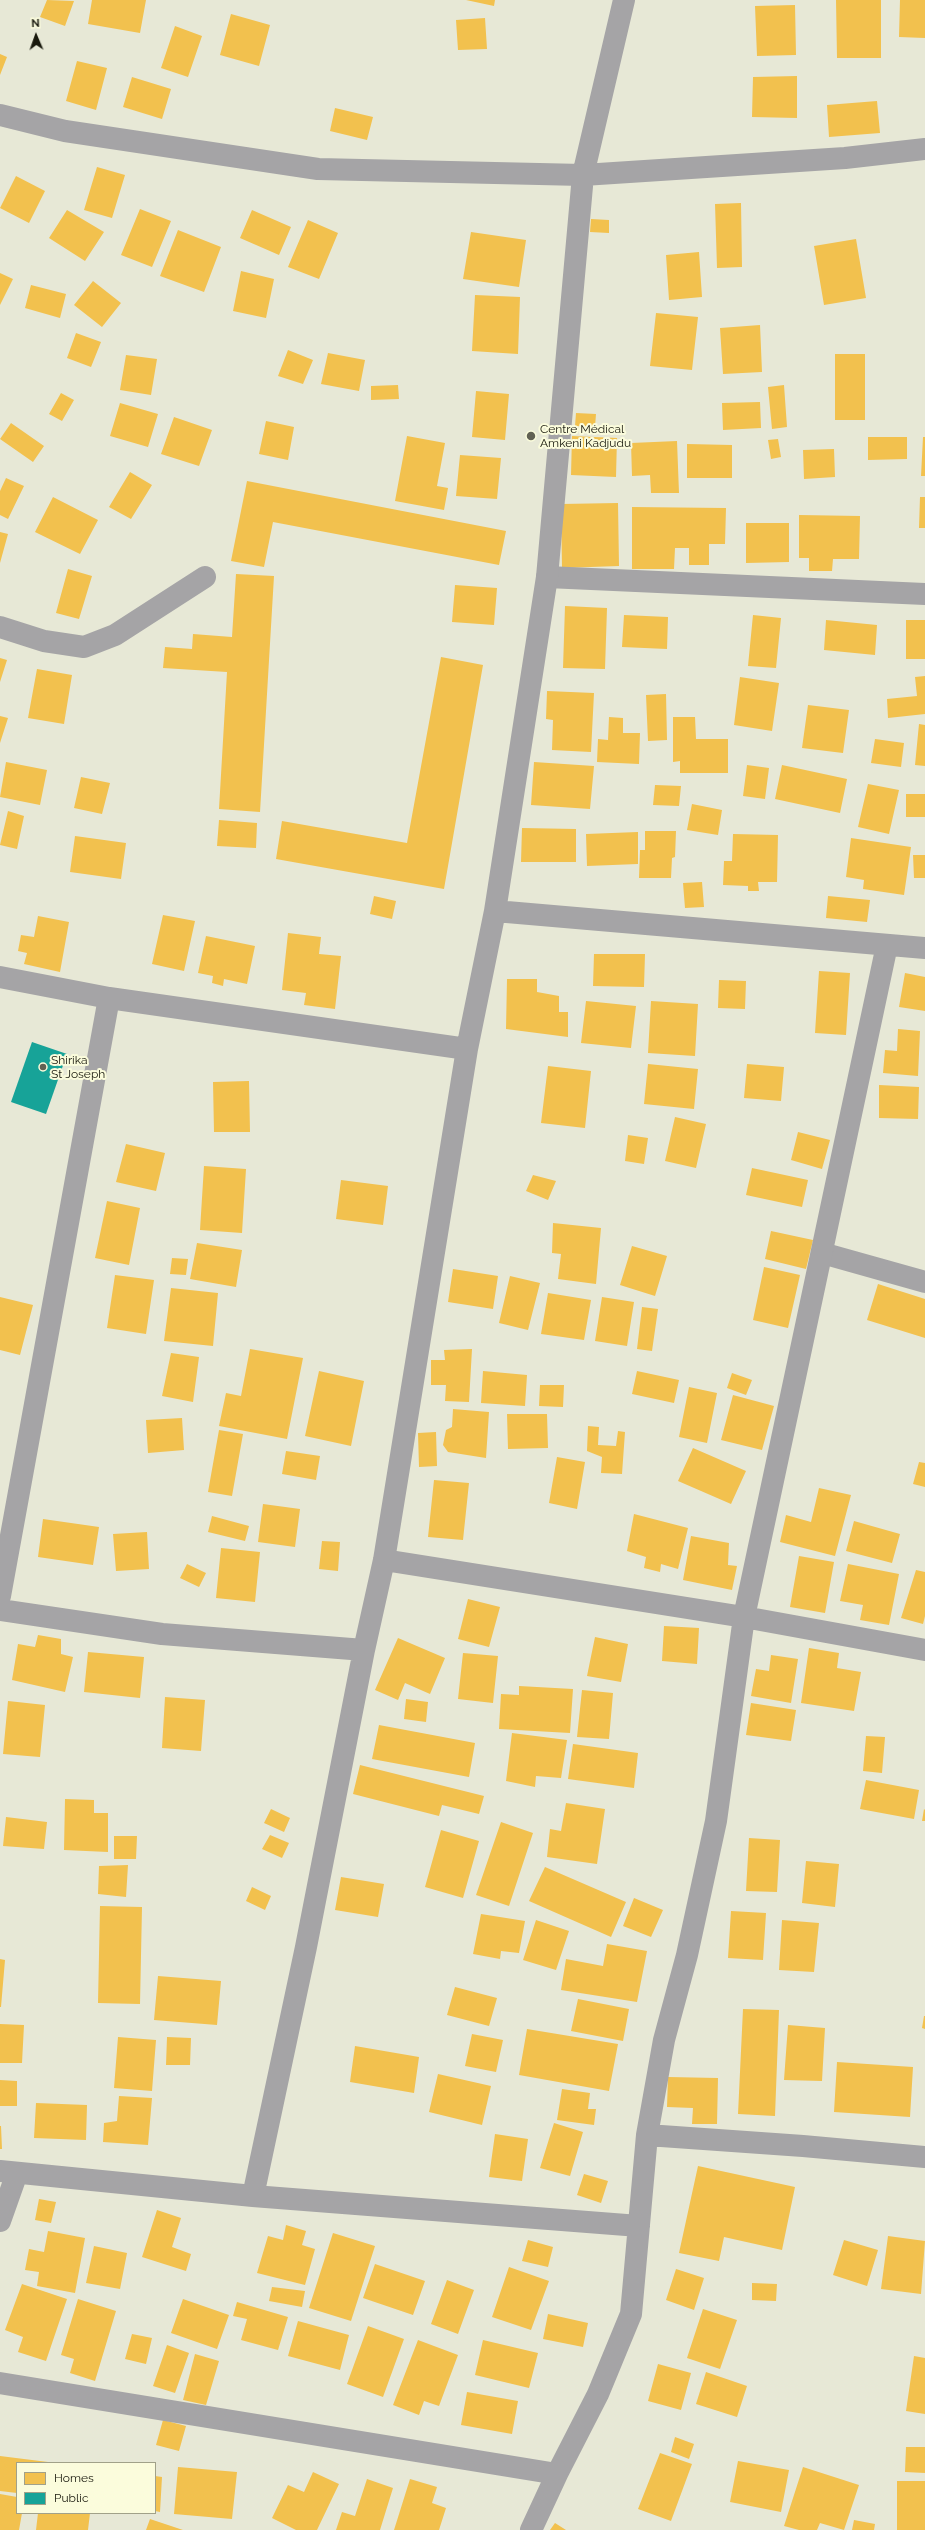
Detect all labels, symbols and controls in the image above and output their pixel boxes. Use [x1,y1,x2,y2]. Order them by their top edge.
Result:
north arrow [16,16,56,56]
text: N [31,17,40,30]
place label: Centre Médical Amkeni Kadjudu [540,422,631,450]
marker: Centre Médical Amkeni Kadjudu [525,430,537,442]
place label: Shirika St Joseph [51,1053,105,1081]
marker: Shirika St Joseph [38,1062,48,1072]
legend [16,2462,156,2514]
text: Homes [54,2471,94,2485]
text: Public [54,2491,88,2505]

